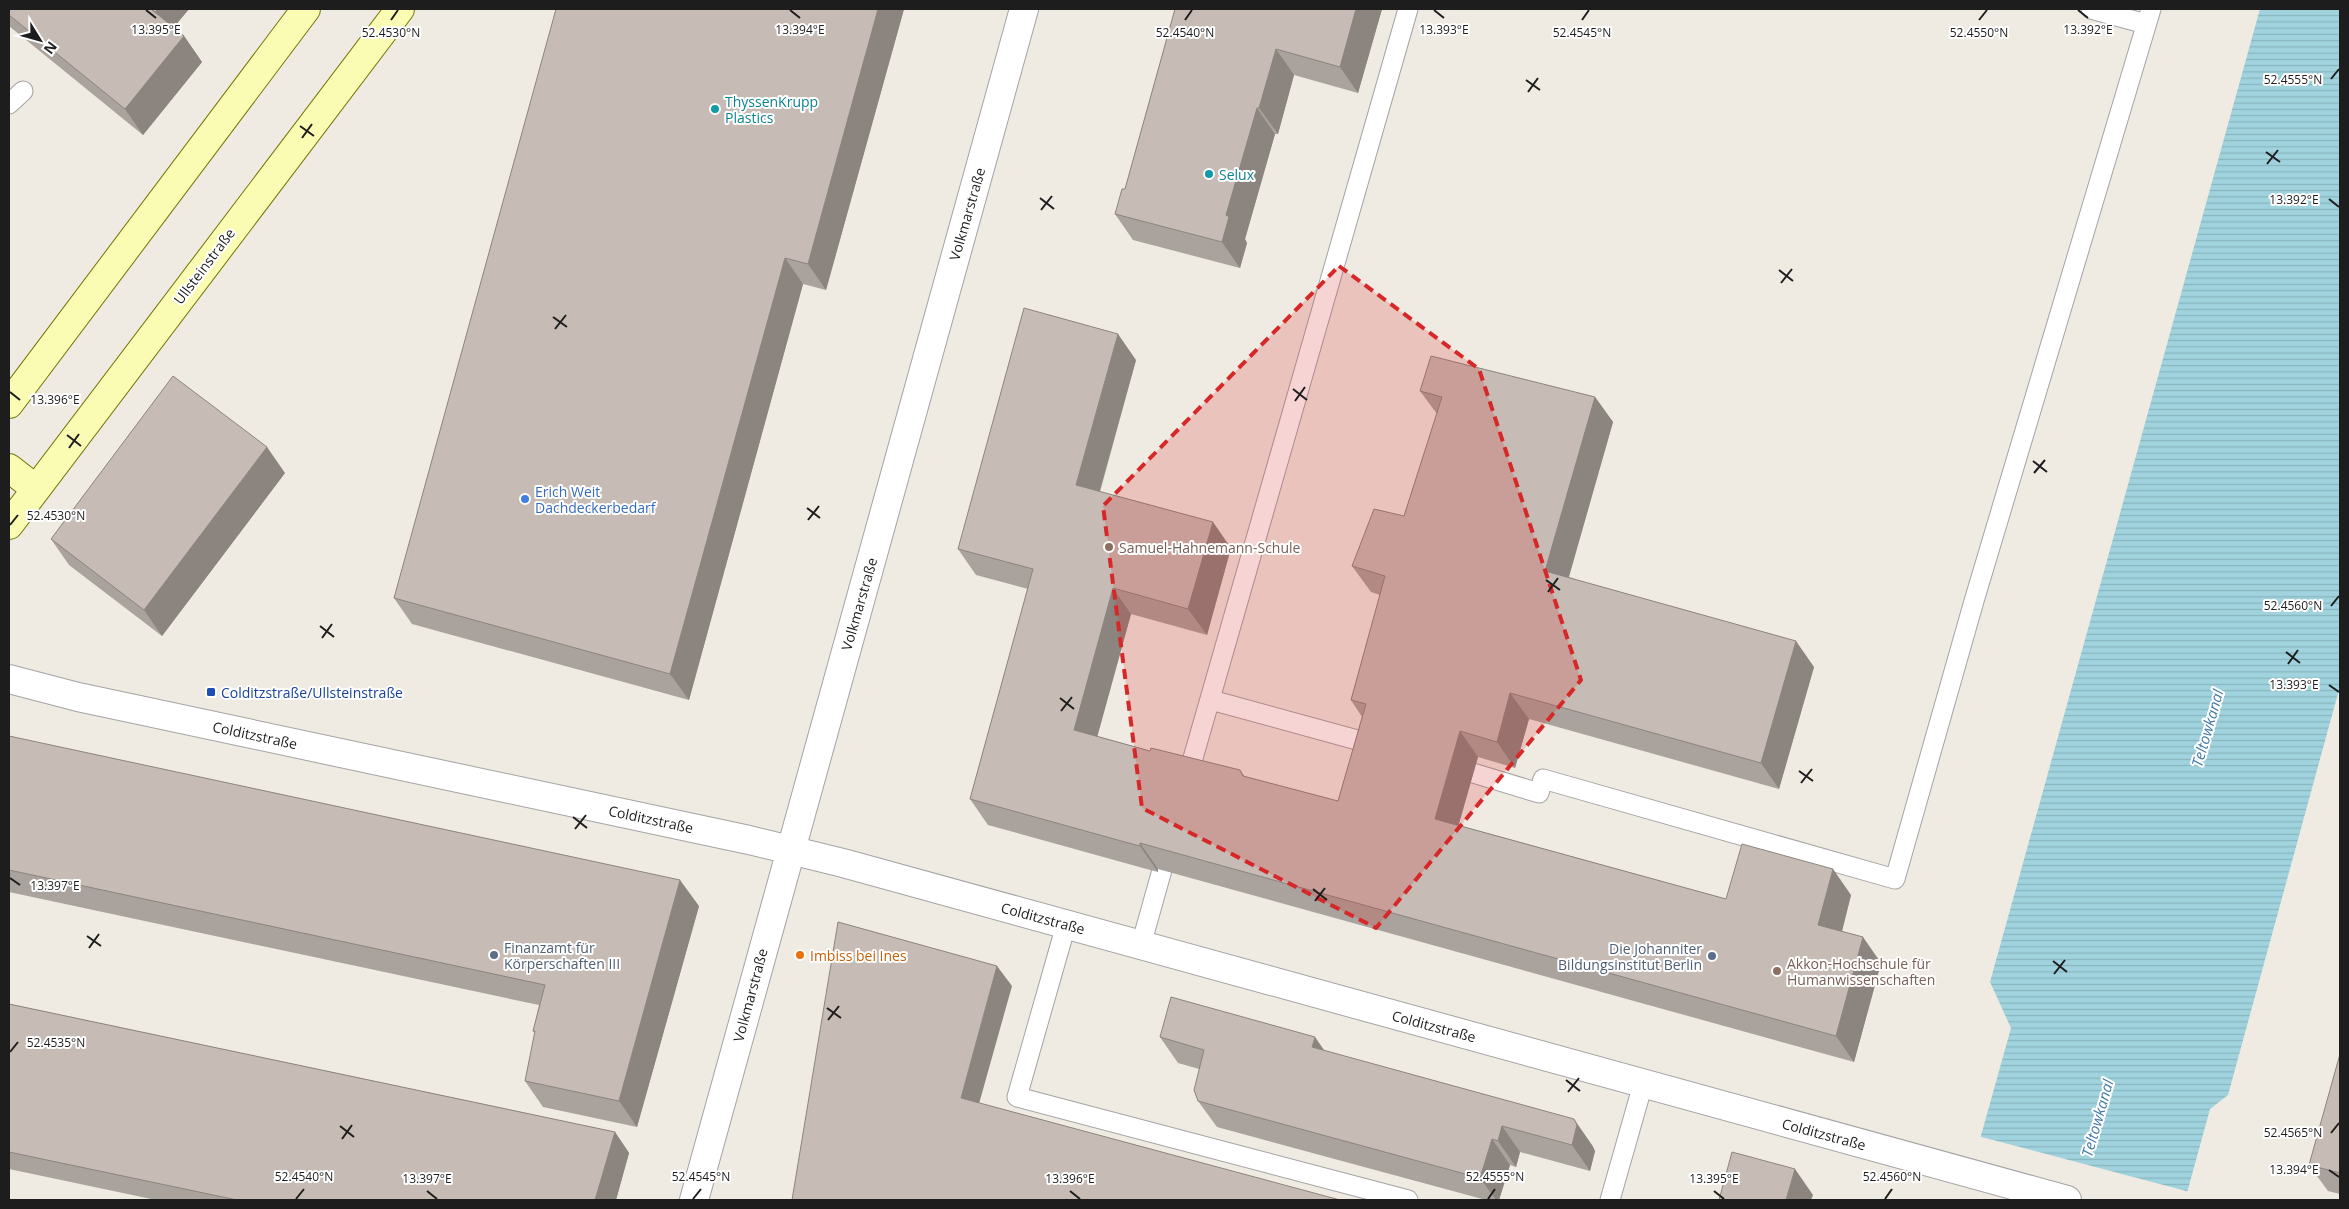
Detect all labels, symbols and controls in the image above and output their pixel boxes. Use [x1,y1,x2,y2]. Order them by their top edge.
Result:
north arrow [15,15,65,65]
text: 13.395°E [131,21,181,38]
text: 13.394°E [775,21,825,38]
text: 13.393°E [1419,21,1469,38]
text: 13.392°E [2063,21,2113,38]
text: 52.4530°N [362,24,420,41]
text: 52.4540°N [1156,24,1214,41]
text: 52.4545°N [1553,24,1611,41]
text: 52.4550°N [1950,24,2008,41]
text: N [40,38,62,58]
text: 52.4555°N [2264,71,2322,88]
place label: ThyssenKrupp Plastics [725,92,818,127]
marker: ThyssenKrupp Plastics [709,103,721,115]
street label: Volkmarstraße [945,165,989,263]
place label: Selux [1219,165,1255,184]
marker: Selux [1203,168,1215,180]
text: 13.392°E [2269,191,2319,208]
street label: Ullsteinstraße [169,224,239,308]
text: 13.396°E [30,391,80,408]
place label: Erich Weit Dachdeckerbedarf [535,482,657,517]
marker: Erich Weit Dachdeckerbedarf [519,493,531,505]
text: 52.4530°N [27,507,85,524]
place label: Samuel-Hahnemann-Schule [1119,538,1301,557]
marker: Samuel-Hahnemann-Schule [1103,541,1115,553]
street label: Volkmarstraße [837,555,881,653]
text: 52.4560°N [2264,597,2322,614]
text: 13.393°E [2269,676,2319,693]
place label: Colditzstraße/Ullsteinstraße [221,683,403,702]
marker: Colditzstraße/Ullsteinstraße [205,686,217,698]
water label: Teltowkanal [2186,686,2228,769]
street label: Colditzstraße [211,717,299,753]
street label: Colditzstraße [607,801,695,837]
text: 13.397°E [30,877,80,894]
street label: Colditzstraße [999,898,1087,938]
place label: Finanzamt für Körperschaften III [504,938,620,973]
place label: Die Johanniter Bildungsinstitut Berlin [1558,939,1702,974]
street label: Volkmarstraße [728,946,772,1044]
place label: Imbiss bei Ines [810,946,907,965]
marker: Finanzamt für Körperschaften III [488,949,500,961]
marker: Imbiss bei Ines [794,949,806,961]
marker: Die Johanniter Bildungsinstitut Berlin [1706,950,1718,962]
place label: Akkon-Hochschule für Humanwissenschaften [1787,954,1935,989]
marker: Akkon-Hochschule für Humanwissenschaften [1771,965,1783,977]
street label: Colditzstraße [1390,1006,1478,1046]
text: 52.4535°N [27,1034,85,1051]
water label: Teltowkanal [2076,1076,2118,1159]
street label: Colditzstraße [1780,1114,1868,1154]
text: 52.4565°N [2264,1124,2322,1141]
text: 13.394°E [2269,1161,2319,1178]
text: 52.4540°N [275,1168,333,1185]
text: 52.4545°N [672,1168,730,1185]
text: 52.4555°N [1466,1168,1524,1185]
text: 52.4560°N [1863,1168,1921,1185]
text: 13.397°E [402,1170,452,1187]
text: 13.396°E [1045,1170,1095,1187]
text: 13.395°E [1689,1170,1739,1187]

